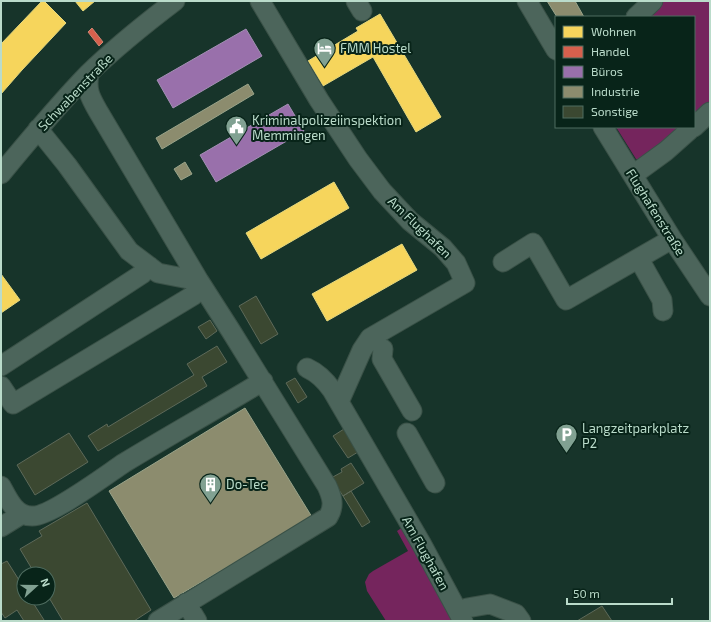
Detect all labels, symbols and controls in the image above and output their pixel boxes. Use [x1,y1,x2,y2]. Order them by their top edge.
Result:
legend [555,16,695,128]
text: Wohnen [591,24,636,38]
hotel icon: FMM Hostel [312,35,338,68]
place label: FMM Hostel [340,40,411,56]
text: Handel [591,44,630,58]
street label: Schwabenstraße [34,50,116,134]
text: Büros [591,64,623,78]
text: Industrie [591,84,640,98]
text: Sonstige [591,104,638,118]
place label: Kriminalpolizeiinspektion Memmingen [252,112,402,143]
public building icon: Kriminalpolizeiinspektion Memmingen [223,114,249,147]
street label: Flughafenstraße [623,166,689,258]
street label: Am Flughafen [385,193,455,261]
place label: Langzeitparkplatz P2 [582,420,689,451]
parking icon: Langzeitparkplatz P2 [554,422,580,455]
building icon: Do-Tec [197,471,223,504]
place label: Do-Tec [226,476,267,492]
street label: Am Flughafen [399,513,453,593]
north arrow [16,566,56,606]
text: N [38,576,53,588]
scale bar [567,580,672,606]
text: 50 m [573,586,600,600]

